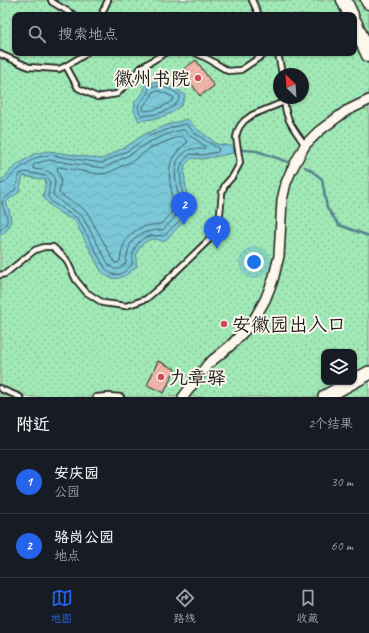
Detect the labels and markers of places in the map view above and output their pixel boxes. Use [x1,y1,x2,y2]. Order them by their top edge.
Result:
place label: 徽州书院 [114,67,190,91]
marker: 徽州书院 [193,73,203,83]
pin: 2 [171,192,197,225]
pin: 1 [204,216,230,249]
place label: 安徽园出入口 [232,313,346,337]
marker: 安徽园出入口 [219,319,229,329]
place label: 九章驿 [169,366,226,390]
marker: 九章驿 [156,372,166,382]

